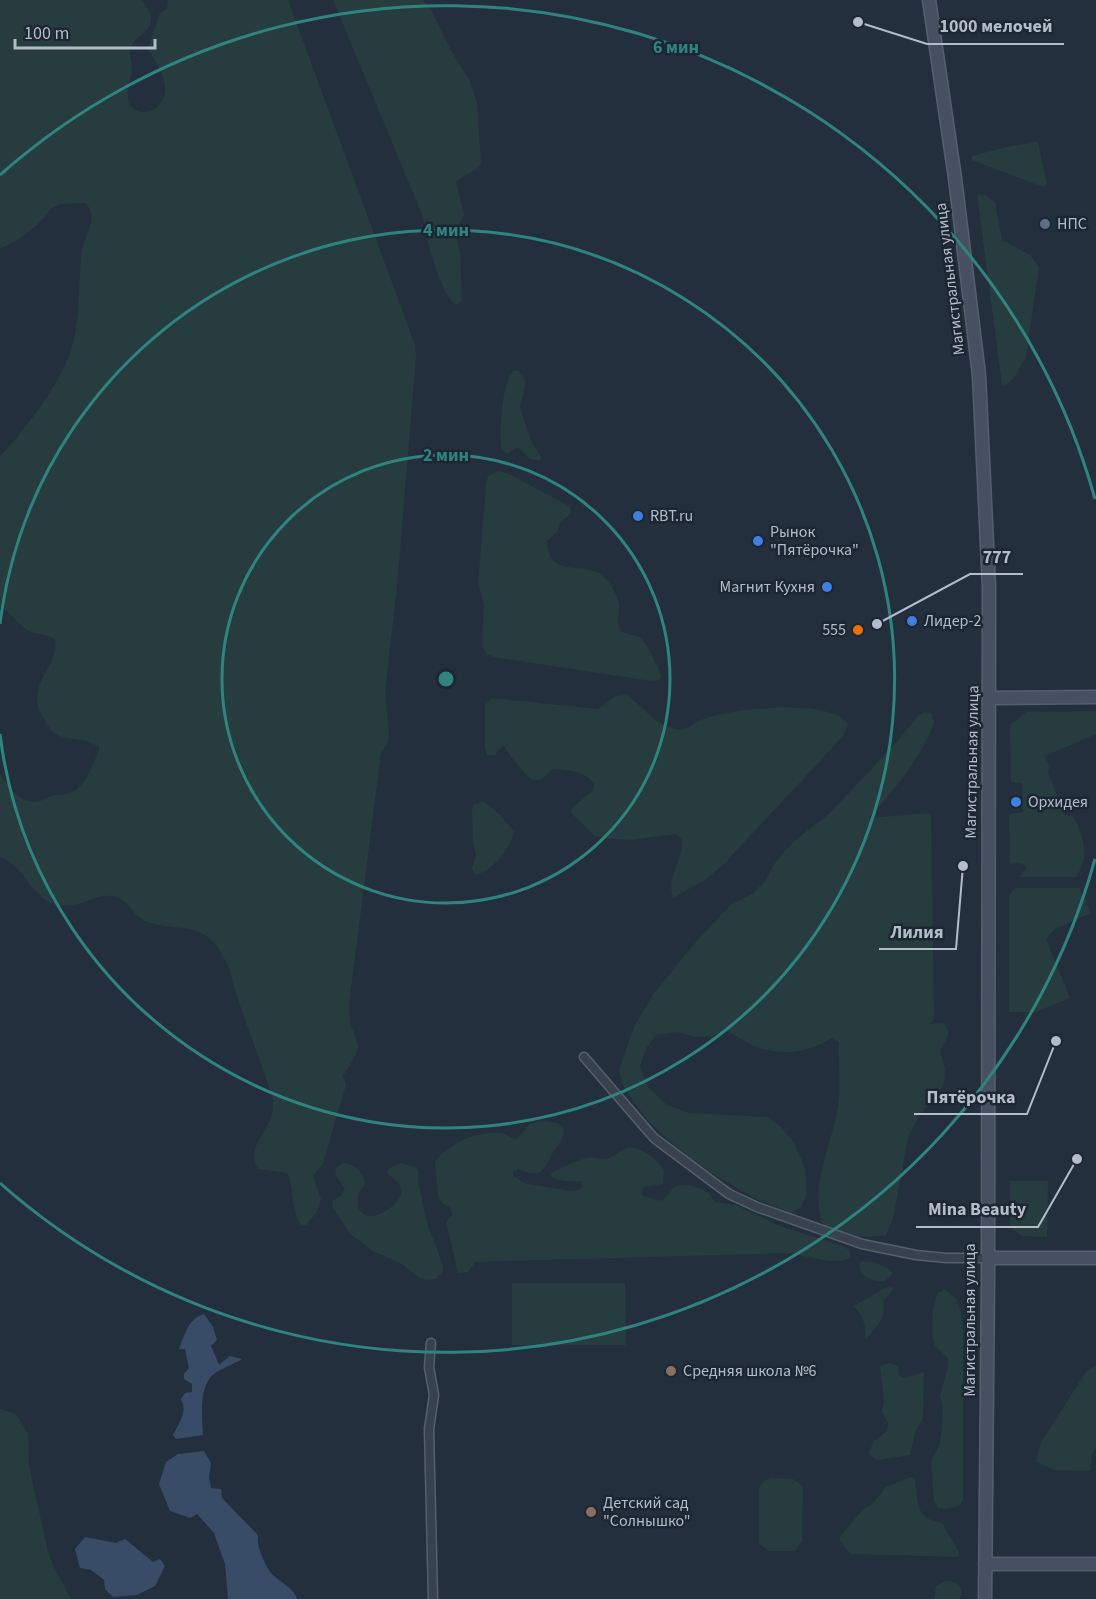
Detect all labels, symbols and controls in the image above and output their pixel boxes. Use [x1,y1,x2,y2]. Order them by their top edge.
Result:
callout: 1000 мелочей [927,8,1064,44]
scale bar [15,12,154,50]
text: 1000 мелочей [940,14,1052,39]
text: 100 m [24,21,69,46]
text: 6 мин [653,35,699,60]
street label: Магистральная улица [930,202,970,356]
place label: НПС [1057,213,1087,235]
marker: НПС [1038,217,1052,231]
text: 4 мин [423,218,469,243]
text: 2 мин [423,443,469,468]
place label: RBT.ru [650,505,693,527]
marker: RBT.ru [631,509,645,523]
place label: Рынок "Пятёрочка" [770,521,859,561]
marker: Рынок "Пятёрочка" [751,534,765,548]
callout: 777 [970,538,1023,574]
text: 777 [983,545,1011,570]
place label: Магнит Кухня [720,576,815,598]
marker: Магнит Кухня [820,580,834,594]
place label: Лидер-2 [924,610,982,632]
marker: Лидер-2 [905,614,919,628]
place label: 555 [822,619,846,641]
marker: 555 [851,623,865,637]
centre of rings [436,669,456,689]
street label: Магистральная улица [960,685,984,839]
place label: Орхидея [1028,791,1088,813]
marker: Орхидея [1009,795,1023,809]
callout: Лилия [879,913,956,949]
text: Лилия [890,920,943,945]
callout: Пятёрочка [914,1078,1027,1114]
text: Пятёрочка [927,1085,1015,1110]
callout: Mina Beauty [916,1191,1038,1227]
text: Mina Beauty [928,1197,1027,1222]
street label: Магистральная улица [959,1243,981,1397]
place label: Средняя школа №6 [683,1360,816,1382]
marker: Средняя школа №6 [664,1364,678,1378]
place label: Детский сад "Солнышко" [603,1492,691,1532]
marker: Детский сад "Солнышко" [584,1505,598,1519]

